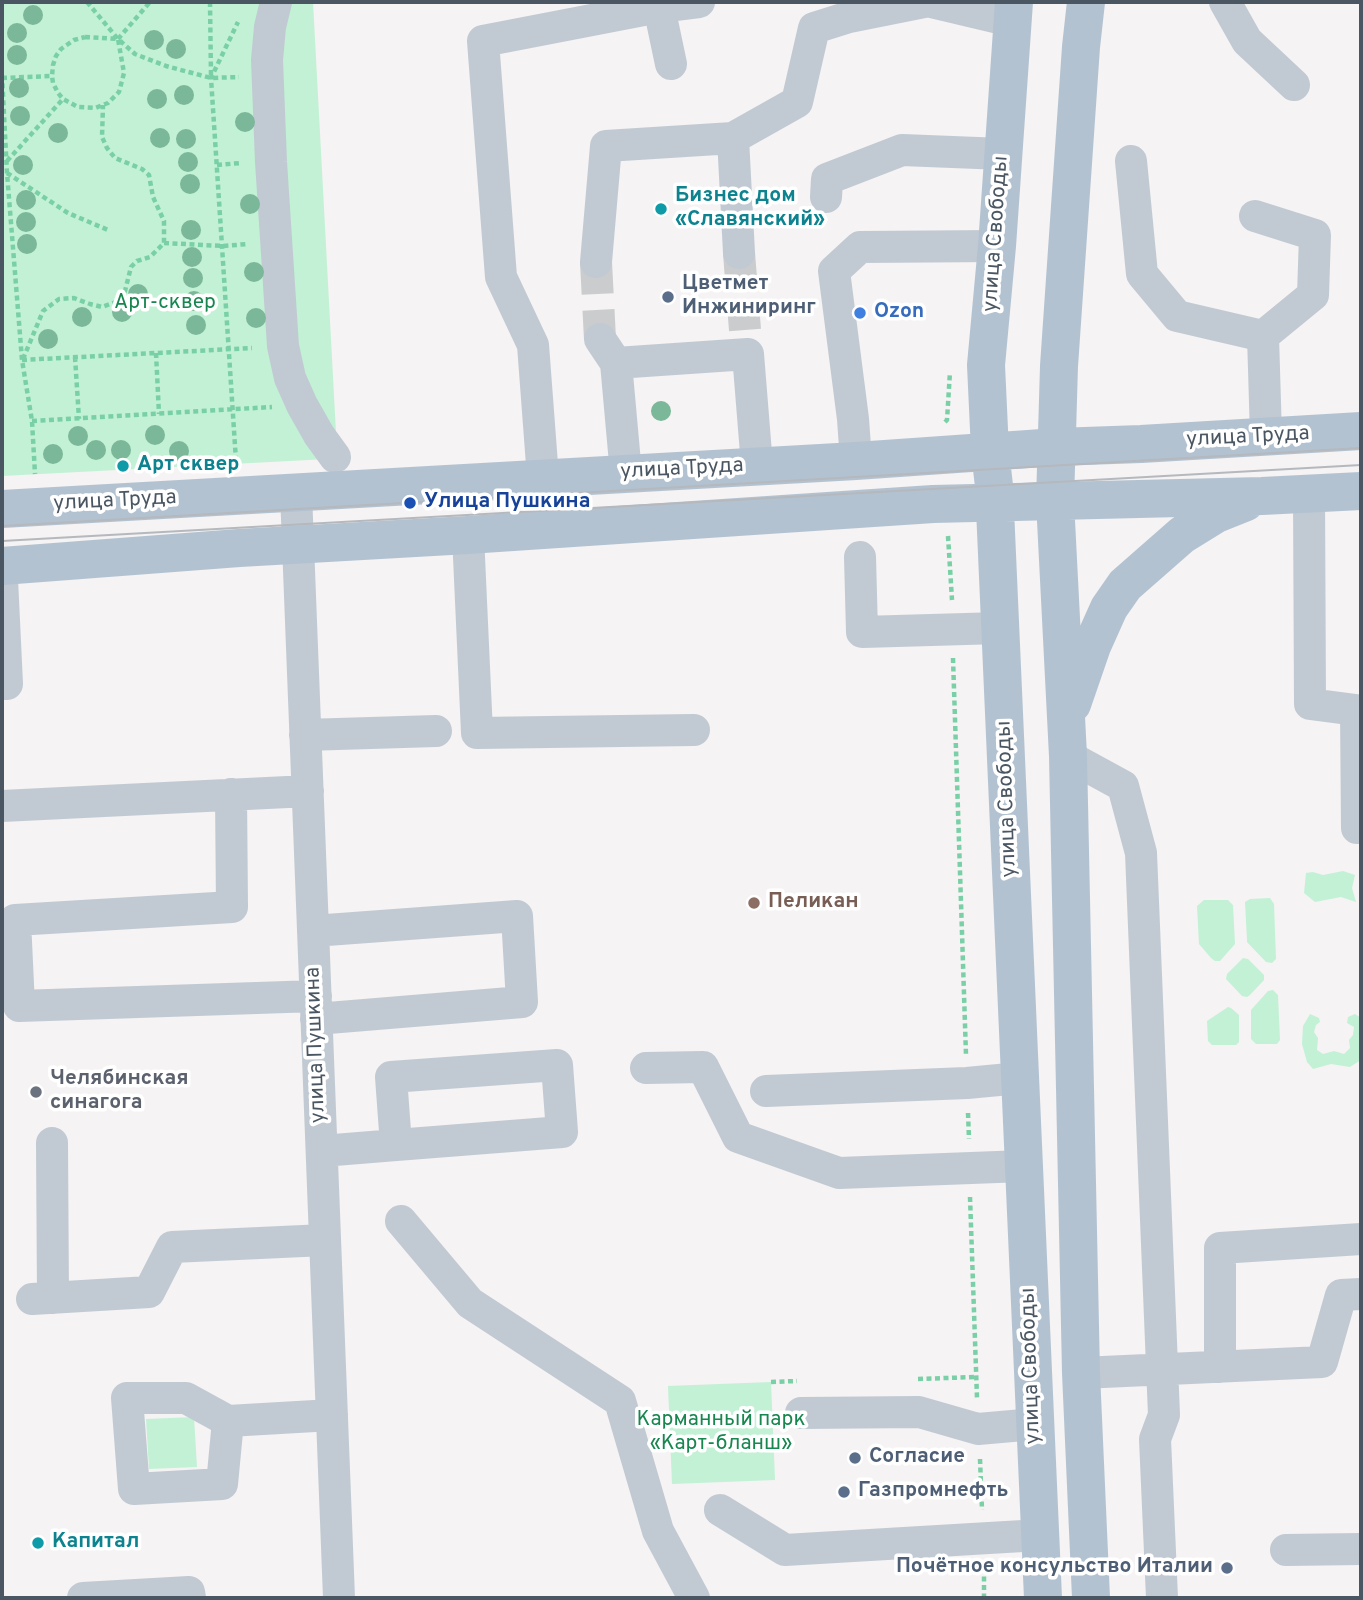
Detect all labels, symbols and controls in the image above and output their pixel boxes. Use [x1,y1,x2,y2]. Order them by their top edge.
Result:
street label: улица Свободы [979,155,1015,313]
place label: Бизнес дом «Славянский» [675,184,825,234]
marker: Бизнес дом «Славянский» [653,201,669,217]
place label: Цветмет Инжиниринг [682,272,816,322]
marker: Цветмет Инжиниринг [660,289,676,305]
park label: Арт-сквер [114,291,216,317]
place label: Ozon [874,300,924,326]
marker: Ozon [852,305,868,321]
street label: улица Труда [1186,422,1310,454]
place label: Арт сквер [137,453,239,479]
street label: улица Труда [620,454,744,486]
marker: Арт сквер [115,458,131,474]
street label: улица Труда [53,486,177,518]
place label: Улица Пушкина [424,490,590,516]
marker: Улица Пушкина [402,495,418,511]
street label: улица Свободы [993,720,1023,878]
place label: Пеликан [768,890,859,916]
marker: Пеликан [746,895,762,911]
street label: улица Пушкина [302,966,332,1124]
place label: Челябинская синагога [50,1067,189,1117]
marker: Челябинская синагога [28,1084,44,1100]
street label: улица Свободы [1017,1287,1047,1445]
park label: Карманный парк «Карт-бланш» [637,1408,805,1458]
place label: Согласие [869,1445,965,1471]
marker: Согласие [847,1450,863,1466]
place label: Газпромнефть [858,1479,1008,1505]
marker: Газпромнефть [836,1484,852,1500]
place label: Капитал [52,1530,139,1556]
marker: Капитал [30,1535,46,1551]
place label: Почётное консульство Италии [896,1555,1213,1581]
marker: Почётное консульство Италии [1219,1560,1235,1576]

